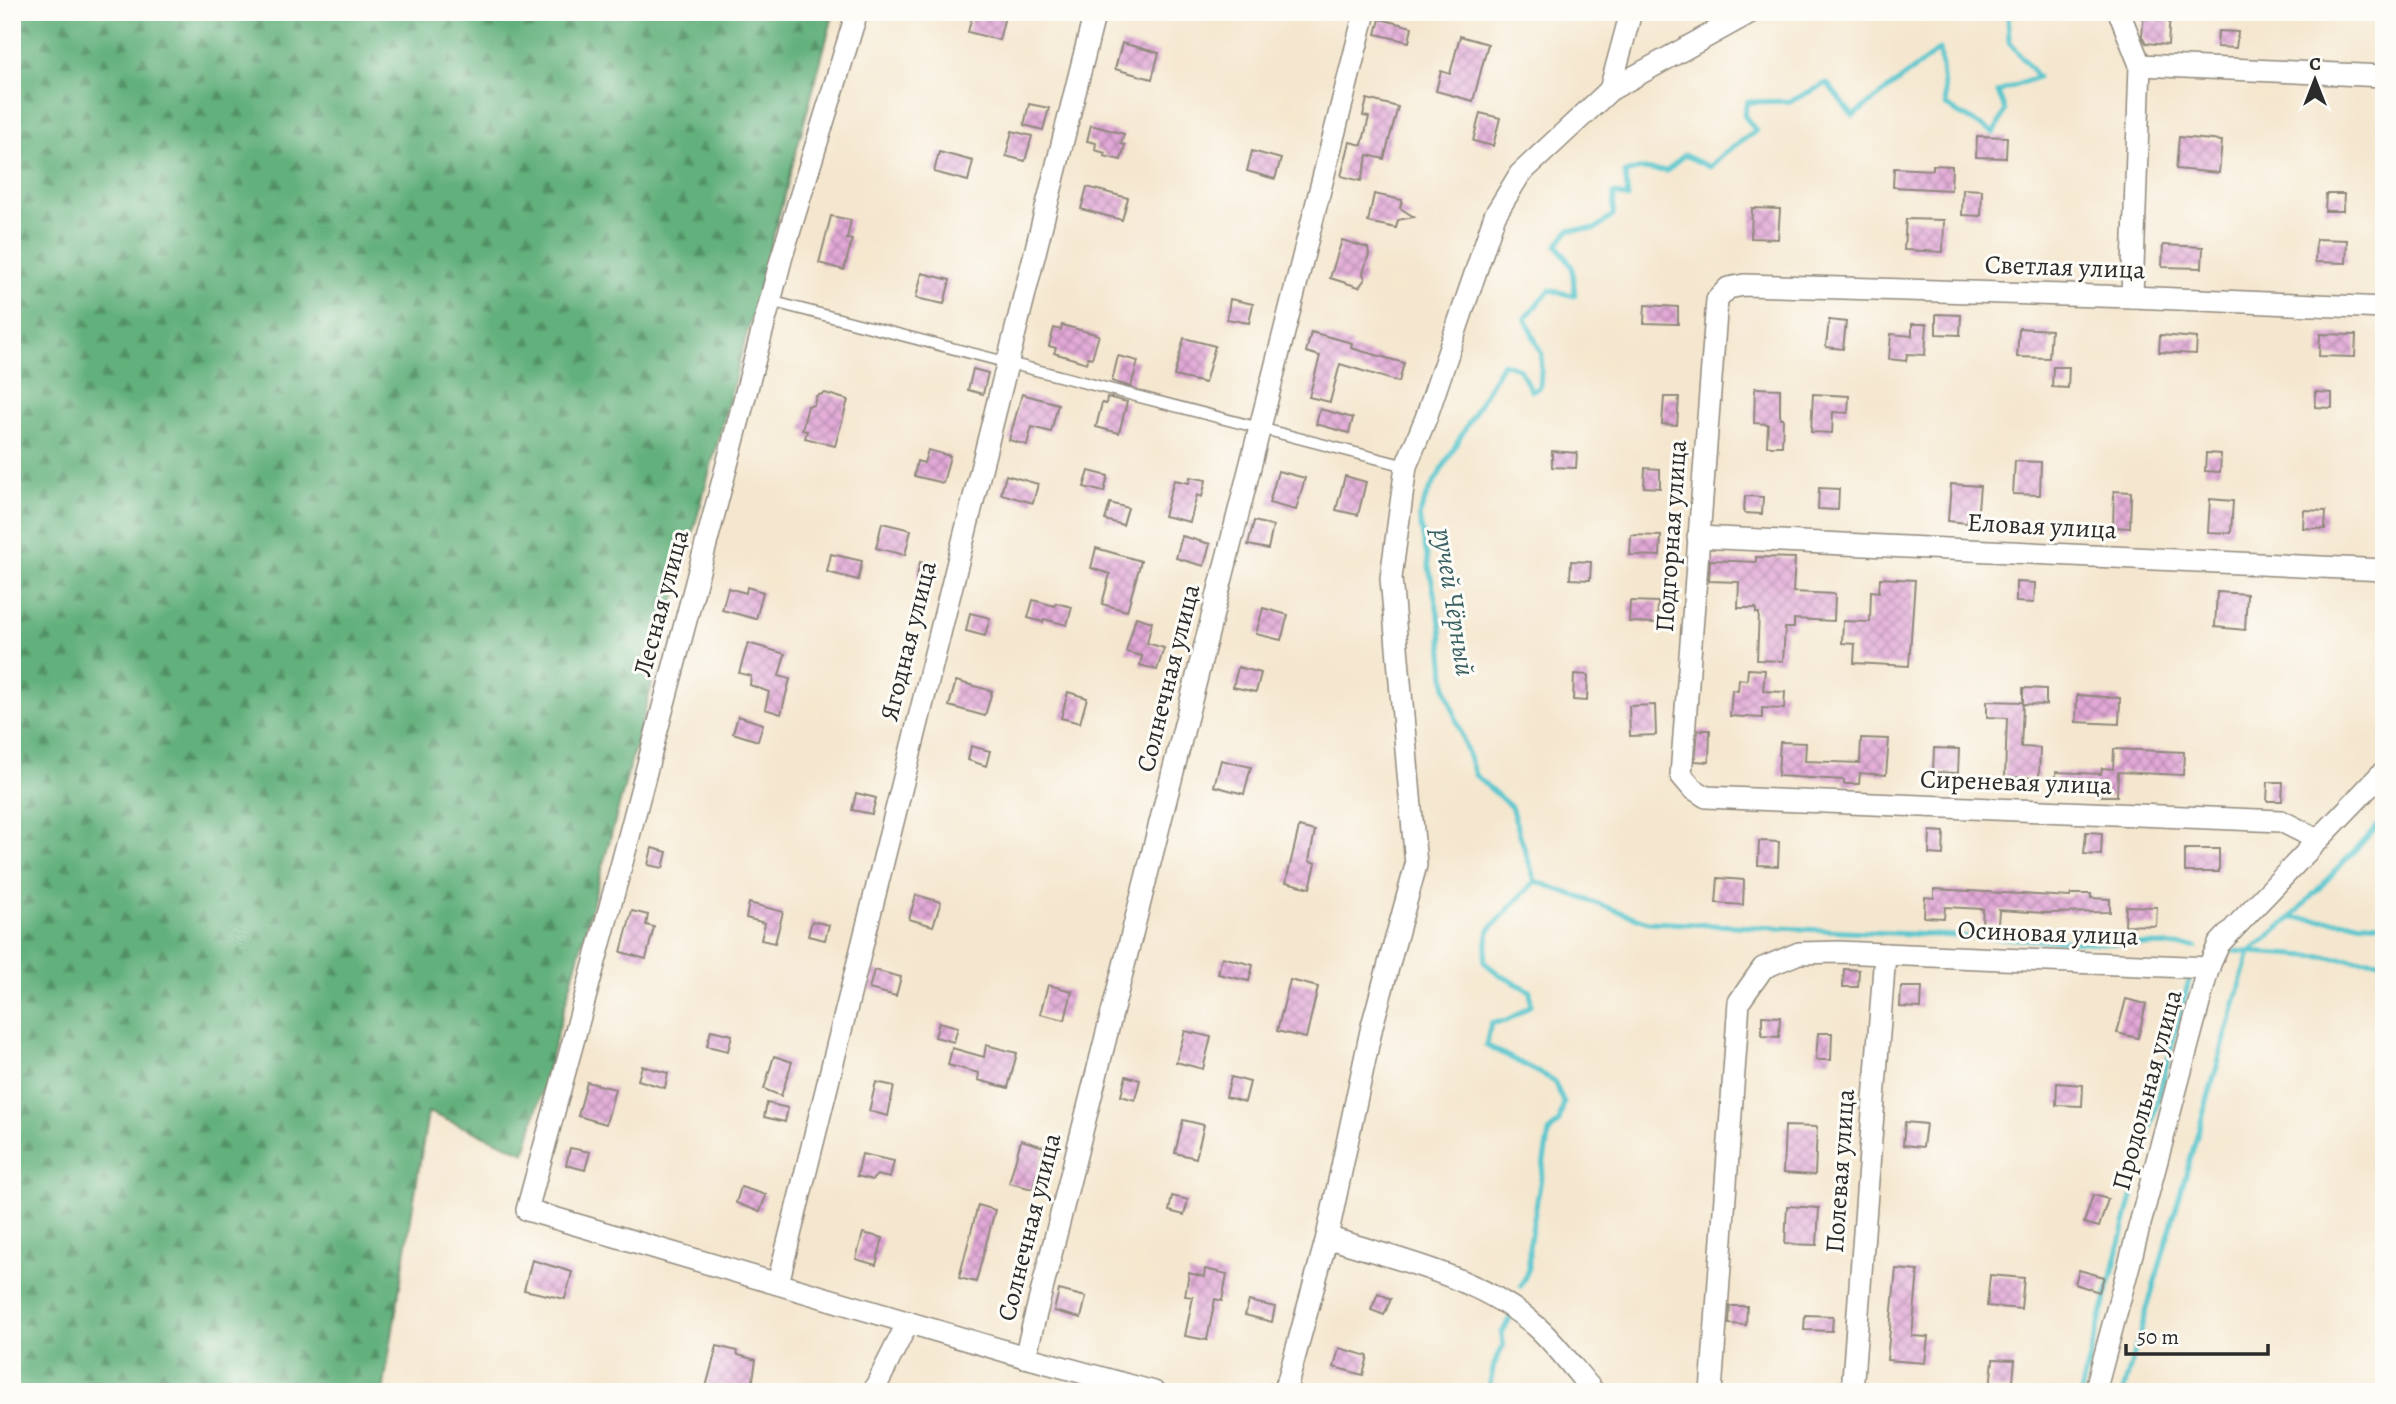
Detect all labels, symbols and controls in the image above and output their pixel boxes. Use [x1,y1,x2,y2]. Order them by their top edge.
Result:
north arrow [2280,46,2350,116]
text: С [2309,51,2321,77]
street label: Светлая улица [1984,247,2146,287]
street label: Подгорная улица [1647,439,1695,633]
street label: Еловая улица [1966,505,2118,547]
water label: ручей Чёрный [1423,524,1484,679]
street label: Лесная улица [625,526,697,680]
street label: Ягодная улица [871,557,945,725]
street label: Солнечная улица [1128,580,1208,776]
street label: Сиреневая улица [1919,761,2113,803]
street label: Осиновая улица [1957,912,2139,954]
street label: Продольная улица [2103,986,2191,1194]
street label: Полевая улица [1817,1088,1863,1254]
street label: Солнечная улица [989,1129,1069,1325]
scale bar [2126,1313,2268,1357]
text: 50 m [2137,1323,2179,1351]

